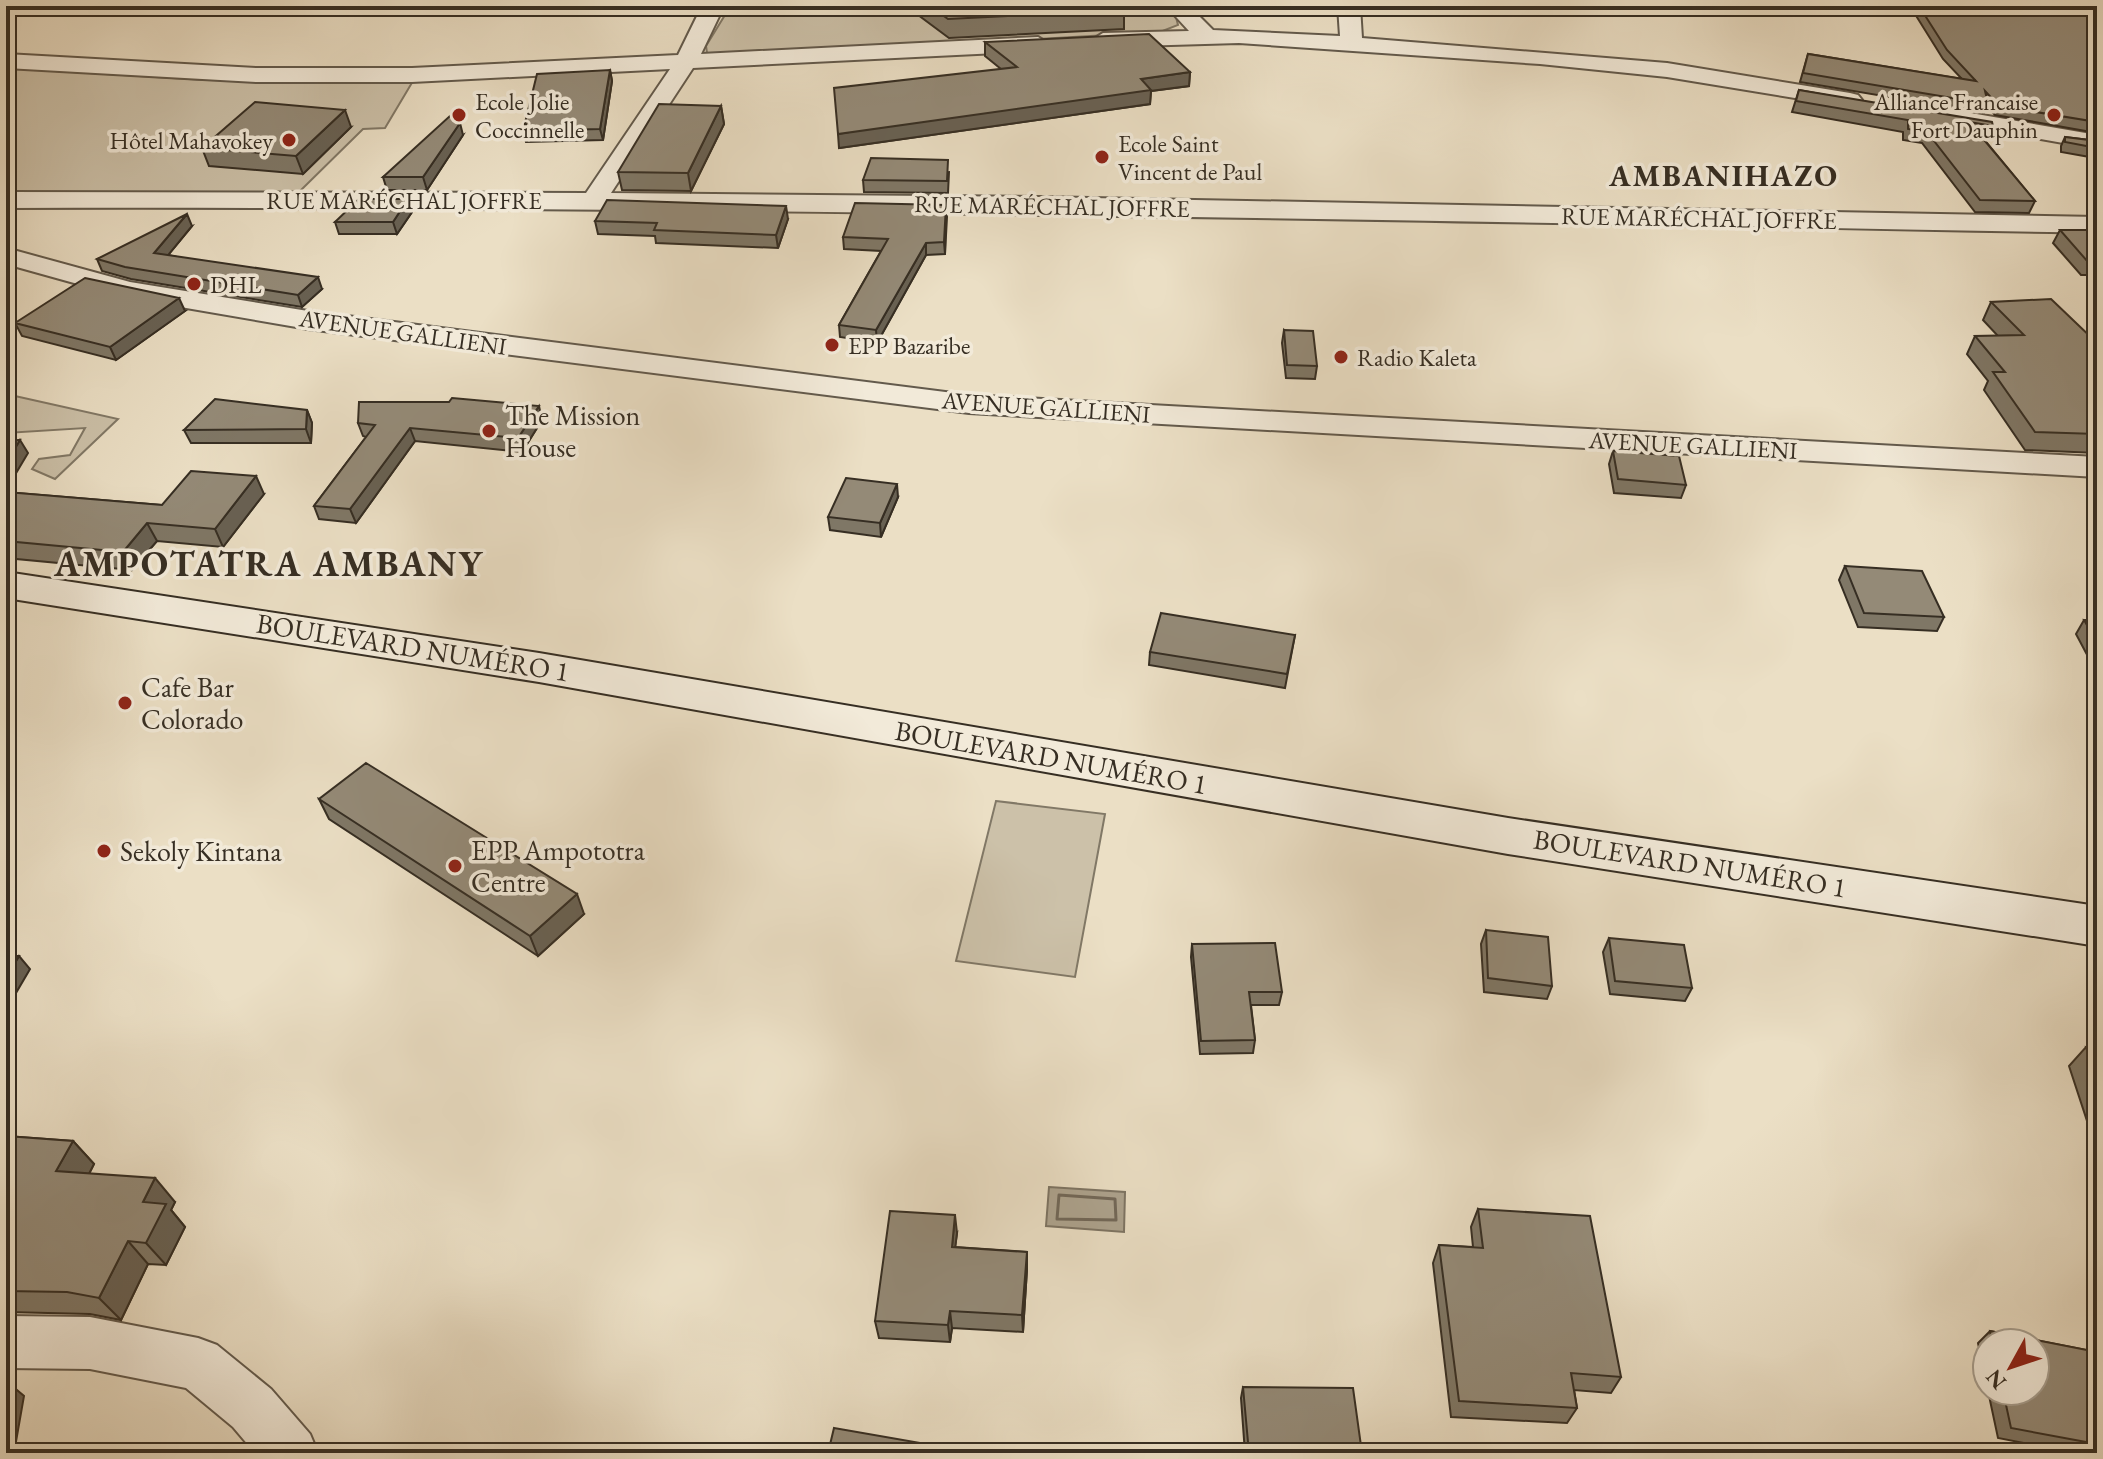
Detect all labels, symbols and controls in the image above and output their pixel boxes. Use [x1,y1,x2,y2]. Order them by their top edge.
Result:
place label: Ecole Jolie Coccinnelle [475,86,584,145]
place label: Alliance Francaise Fort Dauphin [1873,86,2038,145]
marker: Ecole Jolie Coccinnelle [450,106,468,124]
marker: Alliance Francaise Fort Dauphin [2045,106,2063,124]
place label: Hôtel Mahavokey [109,125,273,156]
place label: Ecole Saint Vincent de Paul [1118,128,1262,187]
marker: Hôtel Mahavokey [280,131,298,149]
marker: Ecole Saint Vincent de Paul [1093,148,1111,166]
district label: AMBANIHAZO [1608,156,1839,195]
street label: RUE MARÉCHAL JOFFRE [266,185,542,216]
street label: RUE MARÉCHAL JOFFRE [914,188,1190,224]
street label: RUE MARÉCHAL JOFFRE [1561,200,1837,236]
place label: DHL [210,269,262,300]
marker: DHL [185,275,203,293]
street label: AVENUE GALLIENI [296,302,509,362]
place label: EPP Bazaribe [848,330,970,361]
marker: EPP Bazaribe [823,336,841,354]
place label: Radio Kaleta [1357,342,1477,373]
marker: Radio Kaleta [1332,348,1350,366]
street label: AVENUE GALLIENI [940,384,1151,430]
place label: The Mission House [505,397,641,465]
marker: The Mission House [480,422,498,440]
street label: AVENUE GALLIENI [1587,424,1798,466]
district label: AMPOTATRA AMBANY [53,540,484,587]
street label: BOULEVARD NUMÉRO 1 [254,604,572,690]
place label: Cafe Bar Colorado [141,669,243,737]
marker: Cafe Bar Colorado [116,694,134,712]
street label: BOULEVARD NUMÉRO 1 [892,712,1210,802]
street label: BOULEVARD NUMÉRO 1 [1531,820,1849,906]
place label: EPP Ampototra Centre [471,832,646,900]
place label: Sekoly Kintana [120,833,283,869]
marker: Sekoly Kintana [95,842,113,860]
marker: EPP Ampototra Centre [446,857,464,875]
north arrow [1971,1327,2051,1407]
text: N [1979,1363,2013,1396]

